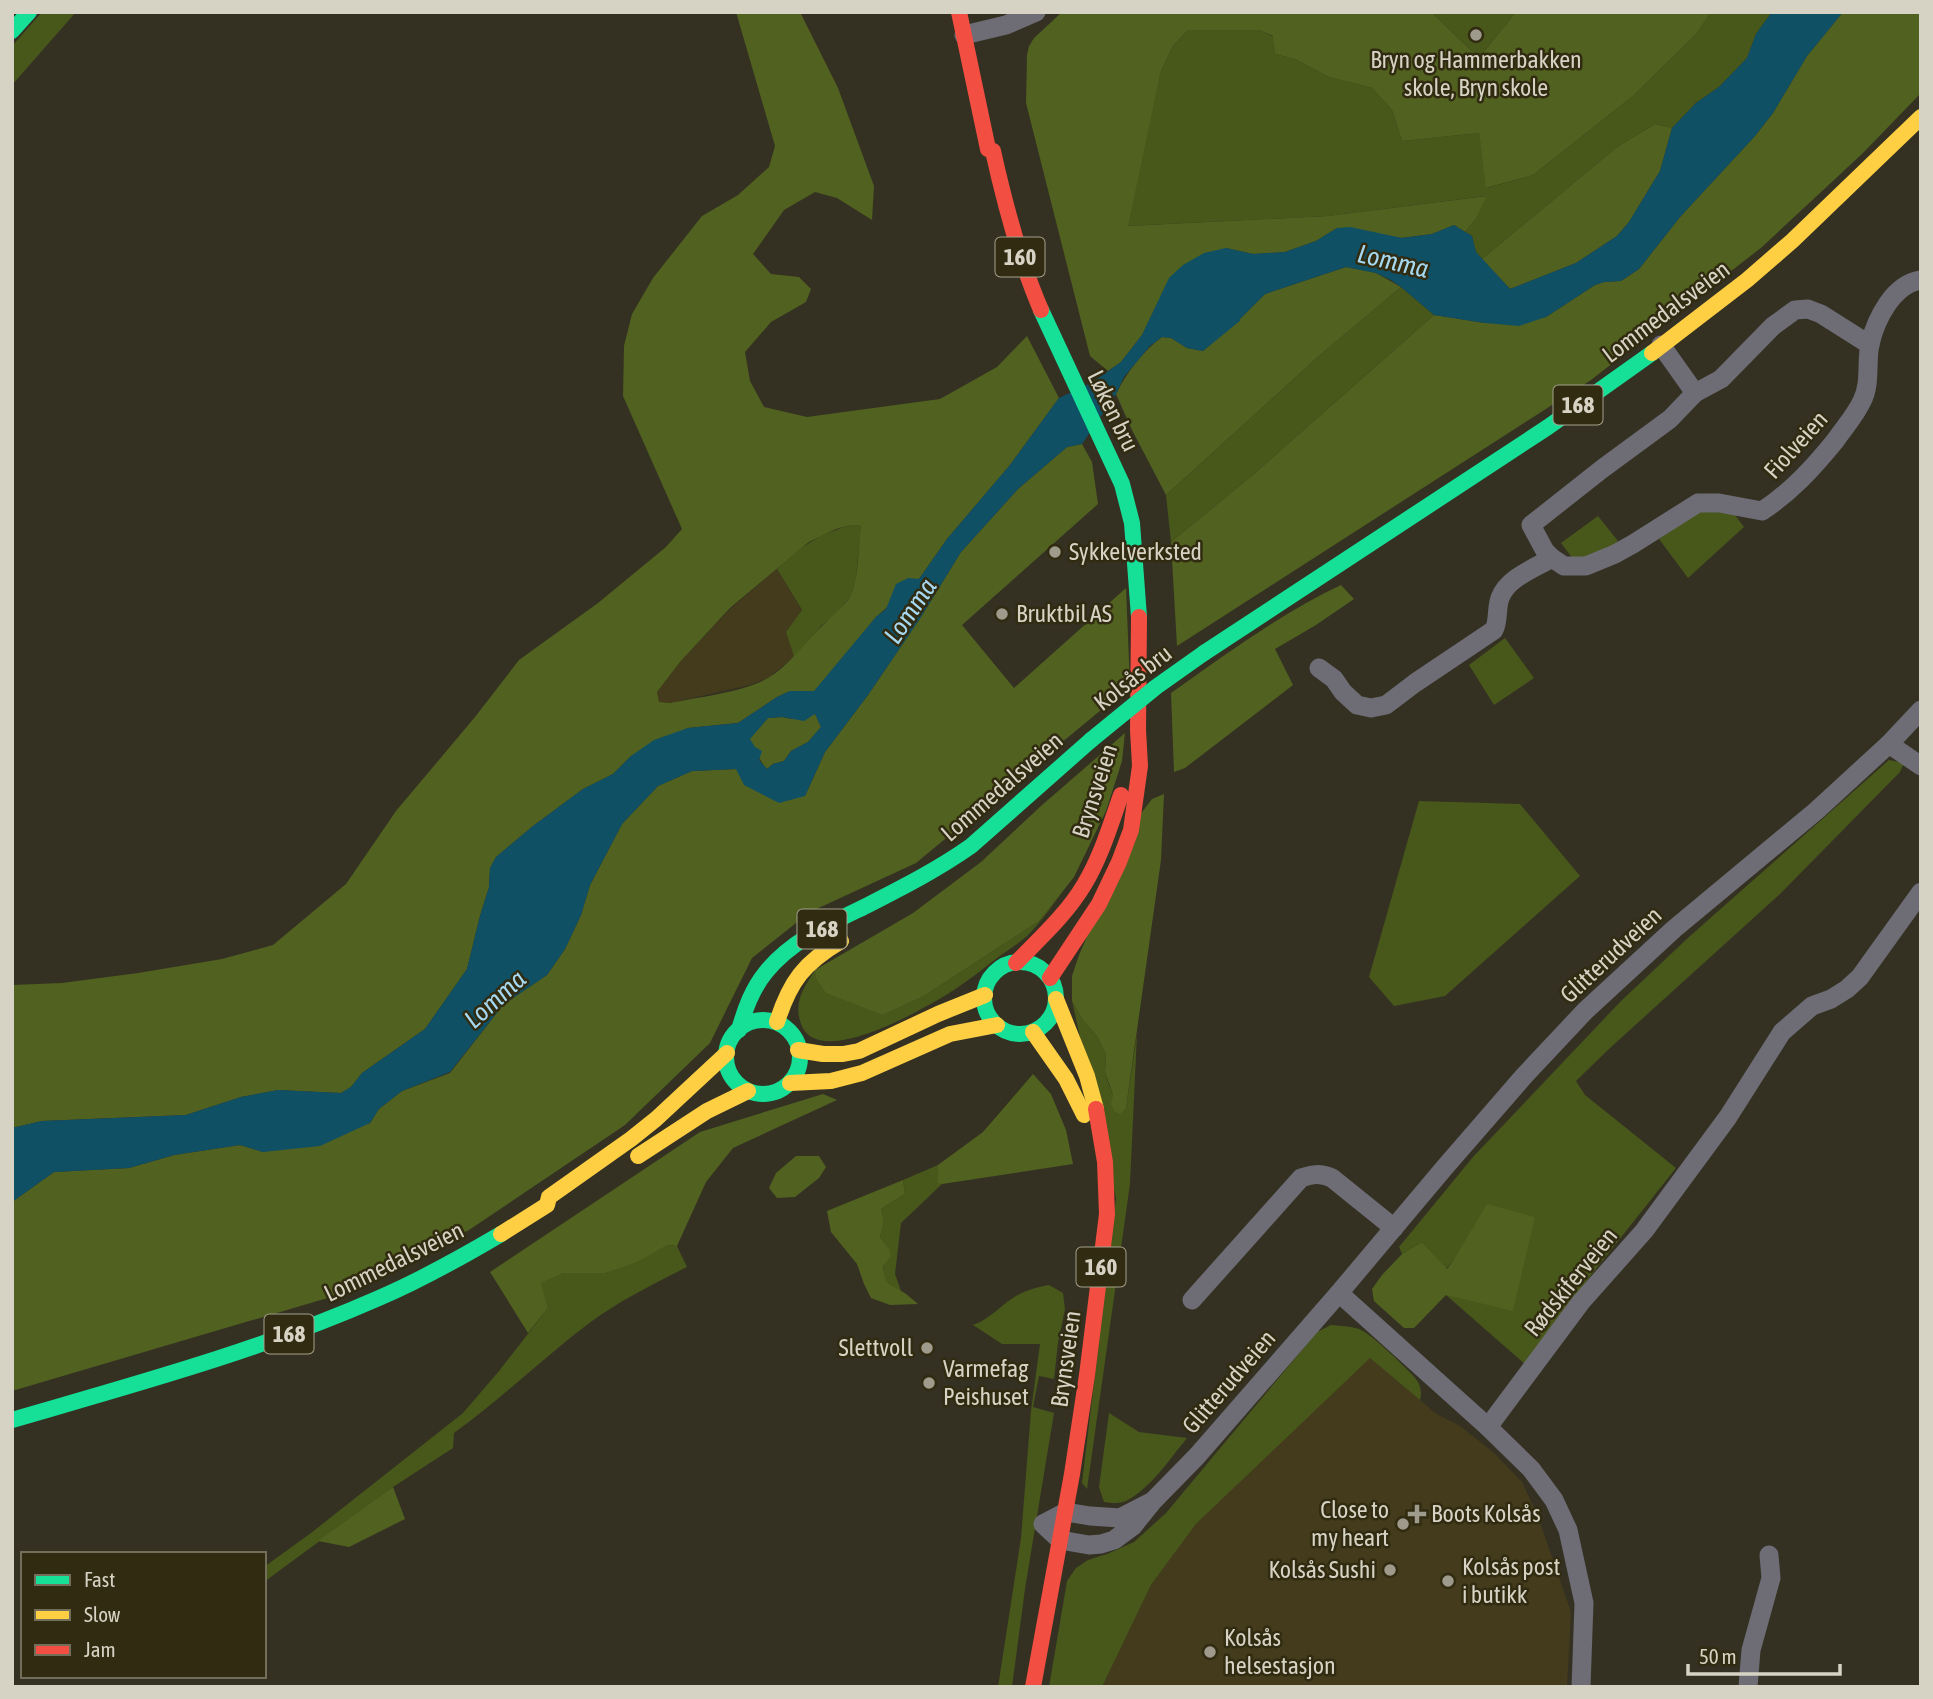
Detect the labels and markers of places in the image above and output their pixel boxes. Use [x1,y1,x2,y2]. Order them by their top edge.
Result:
marker: Bryn og Hammerbakken skole, Bryn skole [1468,27,1484,43]
place label: Bryn og Hammerbakken skole, Bryn skole [1370,46,1582,101]
place label: Sykkelverksted [1069,538,1202,565]
marker: Sykkelverksted [1047,544,1063,560]
place label: Bruktbil AS [1016,600,1112,627]
marker: Bruktbil AS [994,606,1010,622]
place label: Slettvoll [838,1334,914,1361]
marker: Slettvoll [919,1340,935,1356]
place label: Varmefag Peishuset [943,1355,1029,1410]
marker: Varmefag Peishuset [921,1375,937,1391]
place label: Close to my heart [1311,1496,1389,1551]
place label: Boots Kolsås [1431,1500,1541,1527]
marker: Boots Kolsås [1409,1506,1425,1522]
marker: Close to my heart [1395,1516,1411,1532]
place label: Kolsås post i butikk [1462,1553,1560,1608]
place label: Kolsås Sushi [1268,1556,1376,1583]
marker: Kolsås Sushi [1382,1562,1398,1578]
marker: Kolsås post i butikk [1440,1573,1456,1589]
place label: Kolsås helsestasjon [1224,1624,1336,1679]
marker: Kolsås helsestasjon [1202,1644,1218,1660]

